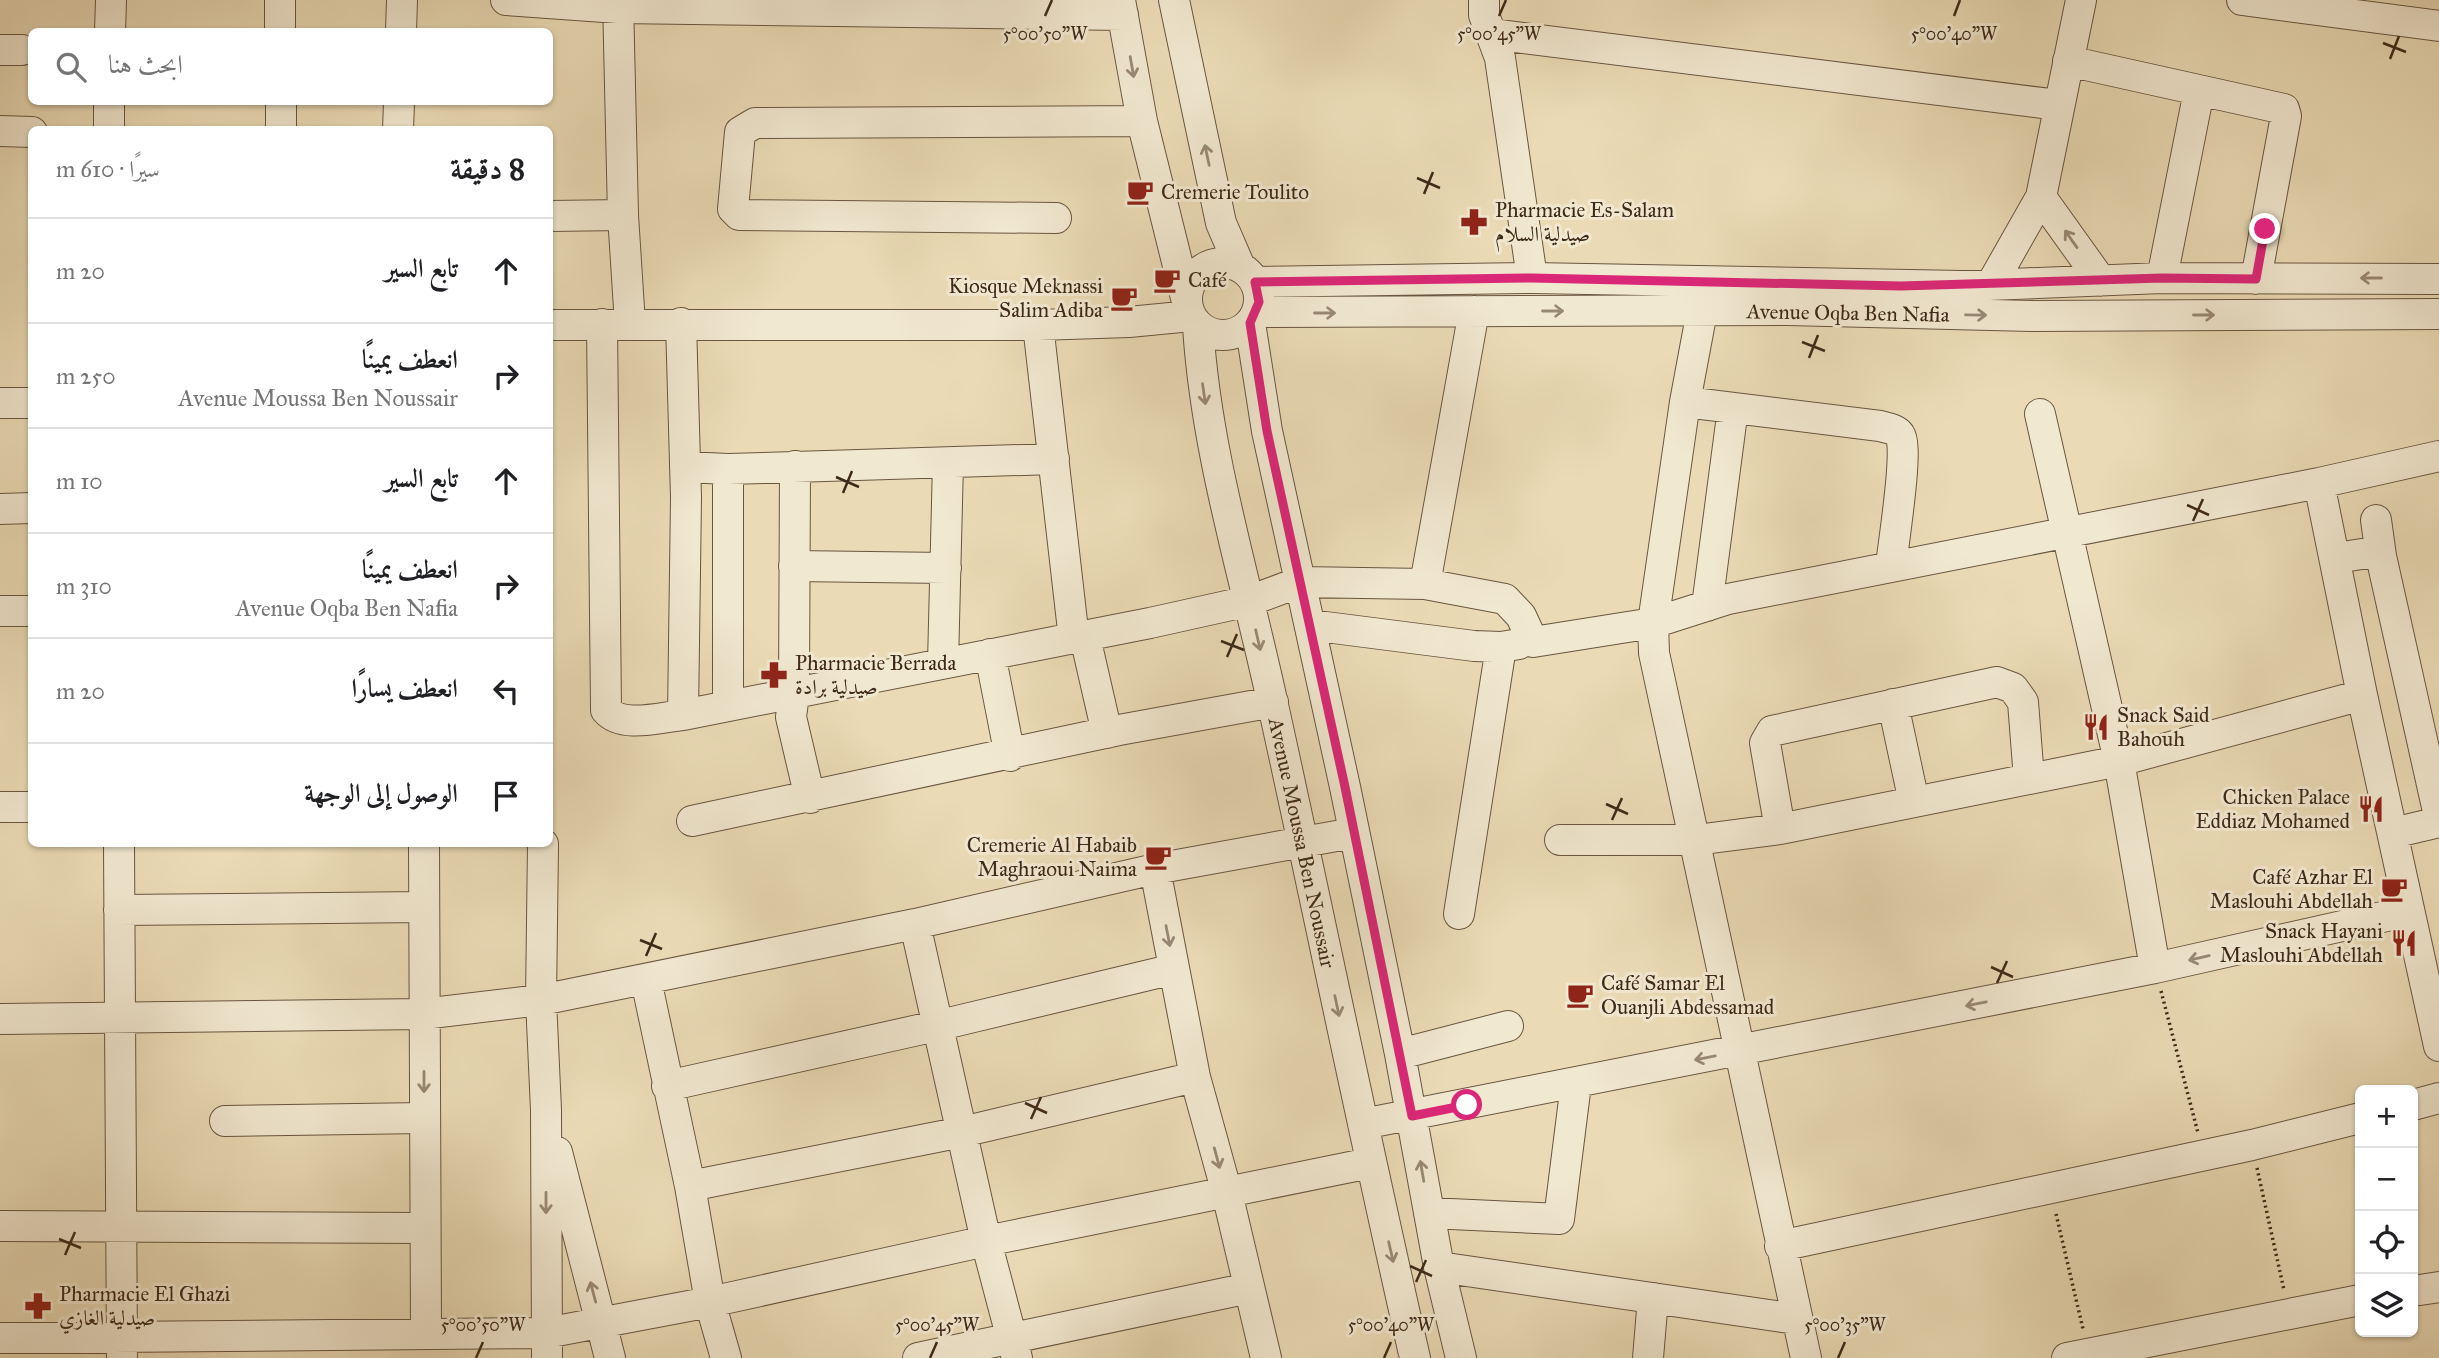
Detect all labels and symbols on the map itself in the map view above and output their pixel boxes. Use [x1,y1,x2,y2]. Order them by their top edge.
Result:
text: 5°00'50"W [1003,23,1088,45]
text: 5°00'45"W [1457,23,1542,45]
text: 5°00'40"W [1911,23,1998,45]
one-way arrow [1126,55,1140,78]
one-way arrow [1200,144,1214,167]
cafe icon: Cremerie Toulito [1125,177,1155,207]
place label: Cremerie Toulito [1161,179,1309,205]
place label: Pharmacie Es-Salam صيدلية السلام [1495,197,1675,252]
pharmacy icon: Pharmacie Es-Salam صيدلية السلام [1459,207,1489,237]
route end [2249,213,2280,244]
one-way arrow [2064,230,2078,249]
cafe icon: Café [1152,265,1182,295]
place label: Café [1188,267,1227,293]
one-way arrow [2360,271,2383,285]
place label: Kiosque Meknassi Salim Adiba [948,273,1103,323]
cafe icon: Kiosque Meknassi Salim Adiba [1109,283,1139,313]
street label: Avenue Oqba Ben Nafia [1745,298,1950,328]
one-way arrow [1541,304,1564,318]
one-way arrow [1314,306,1337,320]
one-way arrow [2192,308,2215,322]
one-way arrow [1964,309,1987,322]
one-way arrow [1197,382,1210,405]
one-way arrow [1252,628,1265,651]
place label: Pharmacie Berrada صيدلية برادة [795,650,957,700]
pharmacy icon: Pharmacie Berrada صيدلية برادة [759,660,789,690]
place label: Snack Said Bahouh [2117,702,2210,752]
restaurant icon: Snack Said Bahouh [2081,712,2111,742]
street label: Avenue Moussa Ben Noussair [1263,714,1341,971]
place label: Chicken Palace Eddiaz Mohamed [2196,784,2350,834]
restaurant icon: Chicken Palace Eddiaz Mohamed [2356,794,2386,824]
place label: Cremerie Al Habaib Maghraoui Naima [967,832,1137,882]
cafe icon: Cremerie Al Habaib Maghraoui Naima [1143,842,1173,872]
place label: Café Azhar El Maslouhi Abdellah [2210,864,2373,914]
cafe icon: Café Azhar El Maslouhi Abdellah [2379,874,2409,904]
place label: Snack Hayani Maslouhi Abdellah [2220,918,2383,968]
one-way arrow [1161,924,1175,947]
restaurant icon: Snack Hayani Maslouhi Abdellah [2389,928,2419,958]
one-way arrow [2188,952,2211,966]
place label: Café Samar El Ouanjli Abdessamad [1601,970,1775,1020]
cafe icon: Café Samar El Ouanjli Abdessamad [1565,980,1595,1010]
one-way arrow [1330,994,1344,1017]
one-way arrow [1965,998,1988,1011]
one-way arrow [1694,1052,1717,1066]
one-way arrow [417,1070,431,1093]
route start [1451,1089,1482,1120]
one-way arrow [1212,1147,1225,1169]
one-way arrow [1415,1160,1428,1183]
one-way arrow [539,1191,553,1214]
one-way arrow [1385,1240,1398,1263]
place label: Pharmacie El Ghazi صيدلية الغازي [59,1281,231,1334]
one-way arrow [586,1281,599,1303]
pharmacy icon: Pharmacie El Ghazi صيدلية الغازي [23,1291,53,1321]
text: 5°00'50"W [441,1314,526,1336]
text: 5°00'45"W [895,1314,980,1336]
text: 5°00'40"W [1348,1314,1435,1336]
text: 5°00'35"W [1804,1314,1887,1336]

